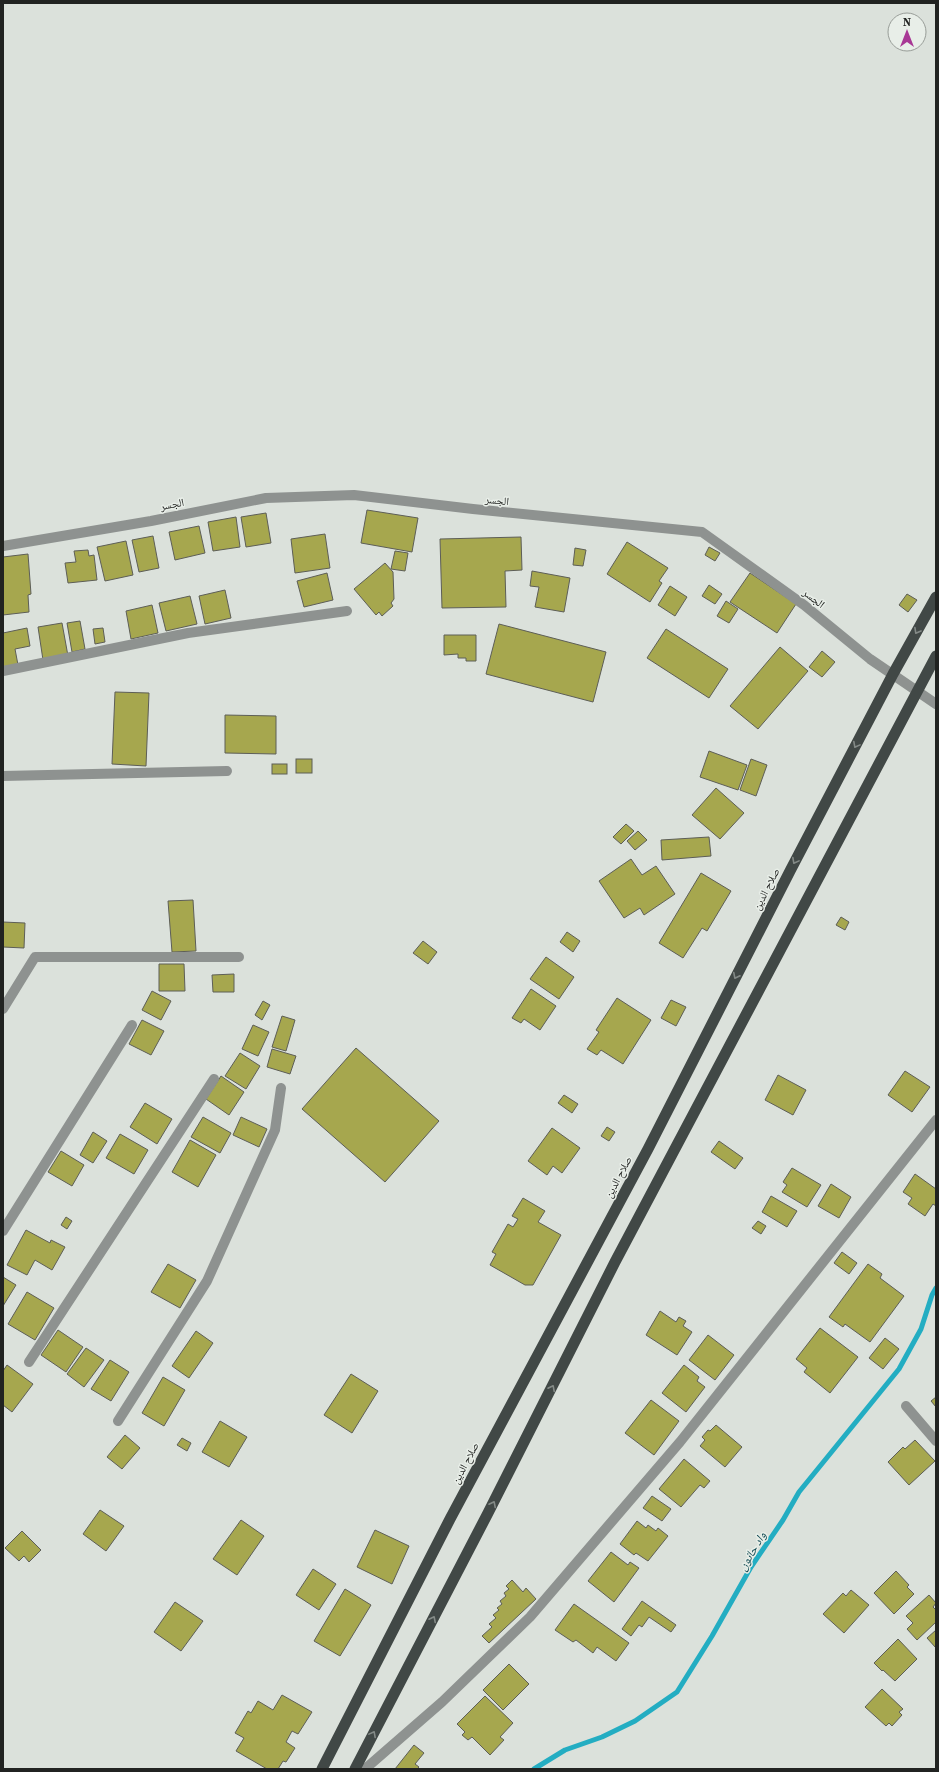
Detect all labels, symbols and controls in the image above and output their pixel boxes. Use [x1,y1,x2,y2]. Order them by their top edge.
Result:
north arrow [887,12,927,52]
text: N [903,15,911,30]
street label: الجسر [483,492,510,509]
street label: الجسر [158,495,185,514]
street label: الجسر [799,584,828,612]
one-way arrow [914,627,922,634]
one-way arrow [853,741,861,749]
one-way arrow [792,856,800,864]
street label: صلاح الدين [749,866,783,913]
one-way arrow [733,972,741,980]
street label: صلاح الدين [601,1154,636,1201]
one-way arrow [547,1384,554,1392]
street label: صلاح الدين [448,1440,483,1487]
one-way arrow [488,1500,496,1508]
water label: واد حانون [734,1528,770,1573]
one-way arrow [428,1616,436,1623]
one-way arrow [368,1731,376,1739]

